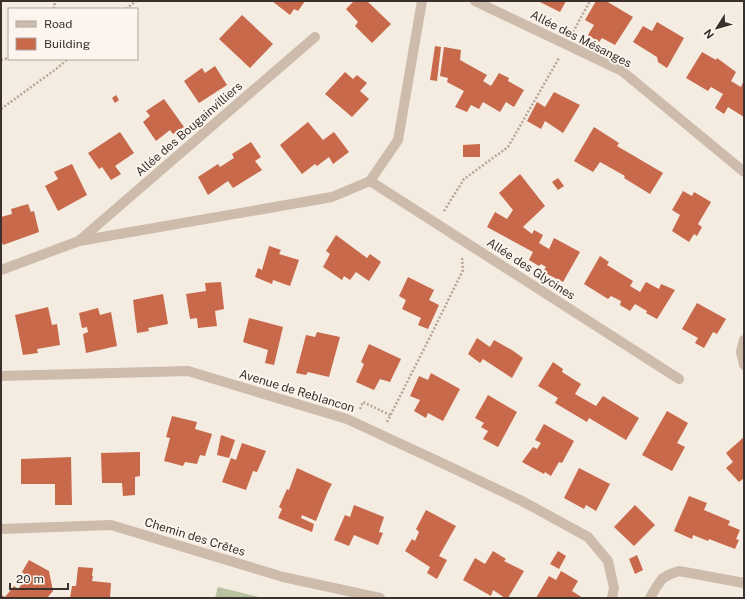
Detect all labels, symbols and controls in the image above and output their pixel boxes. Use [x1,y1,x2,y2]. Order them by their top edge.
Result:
street label: Allée des Mésanges [528,7,634,71]
legend [8,8,138,60]
north arrow [697,8,737,48]
text: Road [44,17,72,31]
text: N [702,27,716,41]
text: Building [44,37,90,51]
street label: Allée des Bougainvilliers [133,79,245,179]
street label: Allée des Glycines [484,235,578,303]
street label: Avenue de Reblancon [238,367,356,415]
street label: Chemin des Crêtes [143,515,247,559]
scale bar [10,565,68,591]
text: 20 m [16,572,44,586]

